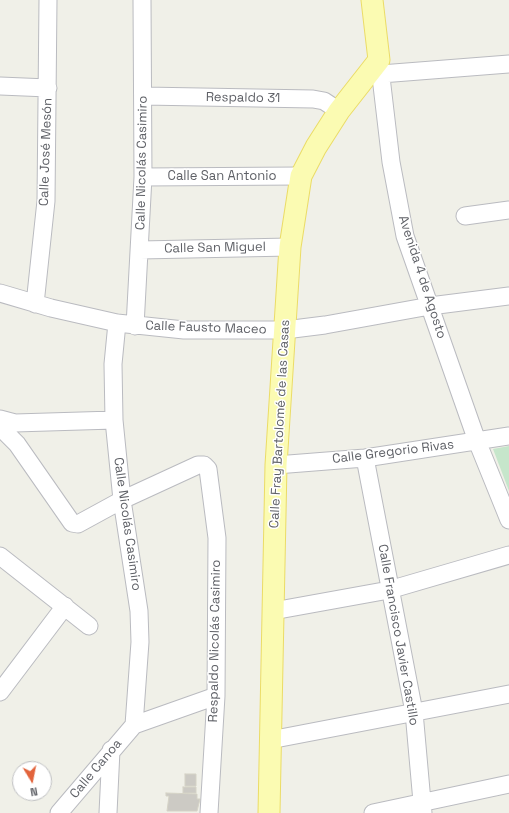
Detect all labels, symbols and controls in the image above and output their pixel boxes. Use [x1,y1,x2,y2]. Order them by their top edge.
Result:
street label: Respaldo 31 [206,90,280,106]
street label: Calle Nicolás Casimiro [133,96,151,230]
street label: Calle José Mesón [36,98,56,206]
street label: Calle San Antonio [168,168,276,184]
street label: Avenida 4 de Agosto [395,213,449,341]
street label: Calle San Miguel [164,239,266,257]
street label: Calle Fausto Maceo [145,318,267,338]
street label: Calle Fray Bartolomé de las Casas [267,319,293,529]
street label: Calle Gregorio Rivas [331,437,455,467]
street label: Calle Nicolás Casimiro [110,456,144,592]
street label: Calle Francisco Javier Castillo [374,543,422,727]
street label: Respaldo Nicolás Casimiro [206,559,224,723]
street label: Calle Canoa [67,736,125,802]
north arrow [12,761,52,801]
text: N [29,784,39,799]

